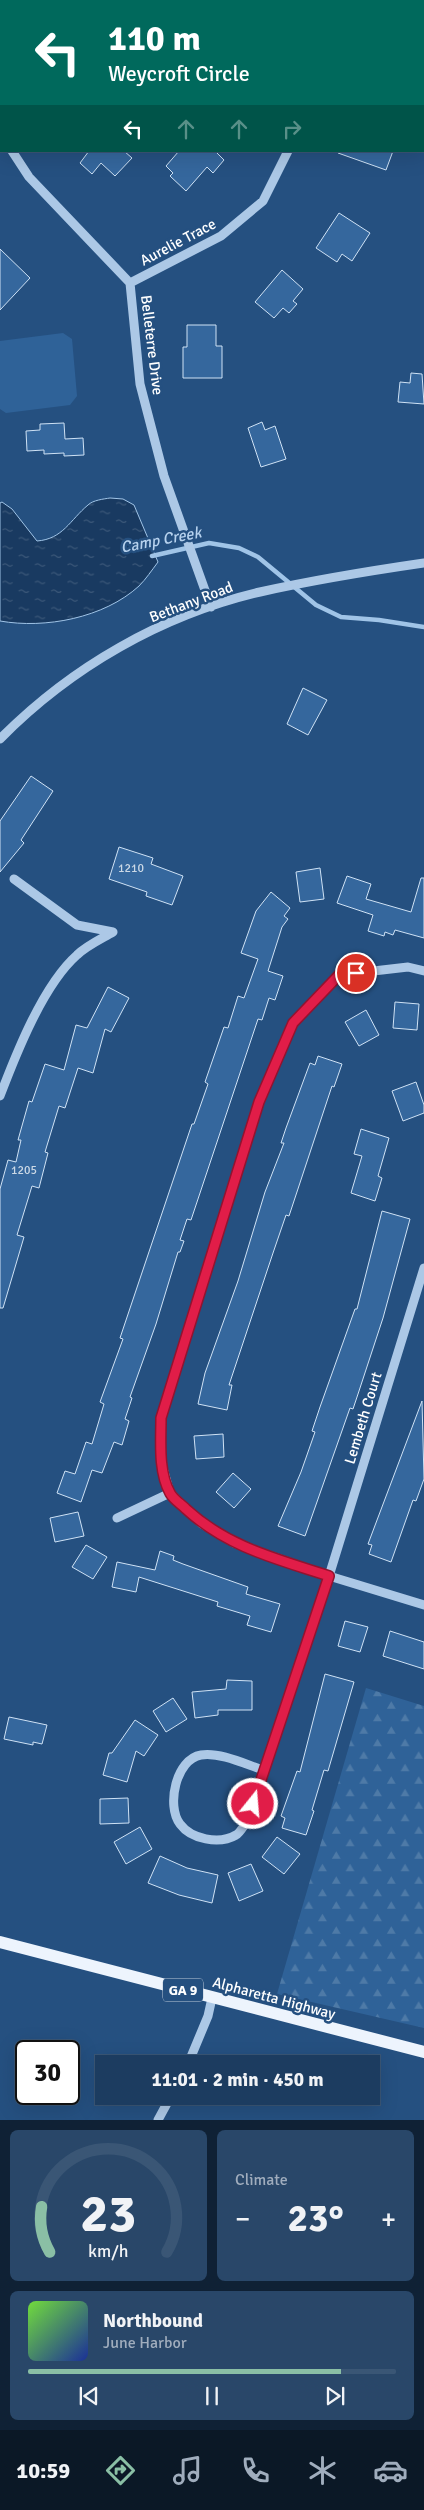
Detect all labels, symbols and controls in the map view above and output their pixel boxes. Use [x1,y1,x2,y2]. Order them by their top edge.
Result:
text: 110 m [108,17,201,60]
icon: left [25,20,90,85]
text: Weycroft Circle [108,60,250,87]
icon: left [119,115,147,143]
icon: ahead [172,115,200,143]
icon: ahead [225,115,253,143]
icon: right [278,115,306,143]
street label: Aurelie Trace [137,215,219,269]
street label: Belleterre Drive [137,294,167,396]
water label: Camp Creek [119,522,205,558]
street label: Bethany Road [147,578,235,626]
house number: 1210 [118,861,144,876]
pin [335,952,377,994]
icon: arrive [342,959,370,987]
house number: 1205 [11,1163,37,1178]
street label: Lembeth Court [340,1370,386,1466]
position arrow [226,1777,278,1829]
street label: Alpharetta Highway [211,1973,337,2023]
road number: GA 9 [163,1978,203,2002]
speed limit sign: 30 [15,2040,80,2105]
text: 11:01 · 2 min · 450 m [151,2068,324,2092]
text: Climate [235,2170,288,2190]
text: 23 [80,2182,137,2246]
text: 23° [287,2195,344,2242]
text: − [235,2202,250,2236]
text: + [381,2202,396,2236]
text: km/h [88,2240,129,2262]
text: Northbound [103,2309,203,2333]
text: June Harbor [103,2333,187,2353]
icon: previous [75,2382,103,2410]
icon: pause [198,2382,226,2410]
icon: next [321,2382,349,2410]
icon: directions [103,2453,138,2488]
icon: music [170,2453,205,2488]
icon: phone [238,2453,273,2488]
icon: climate [305,2453,340,2488]
icon: car [373,2453,408,2488]
text: 10:59 [16,2457,70,2484]

